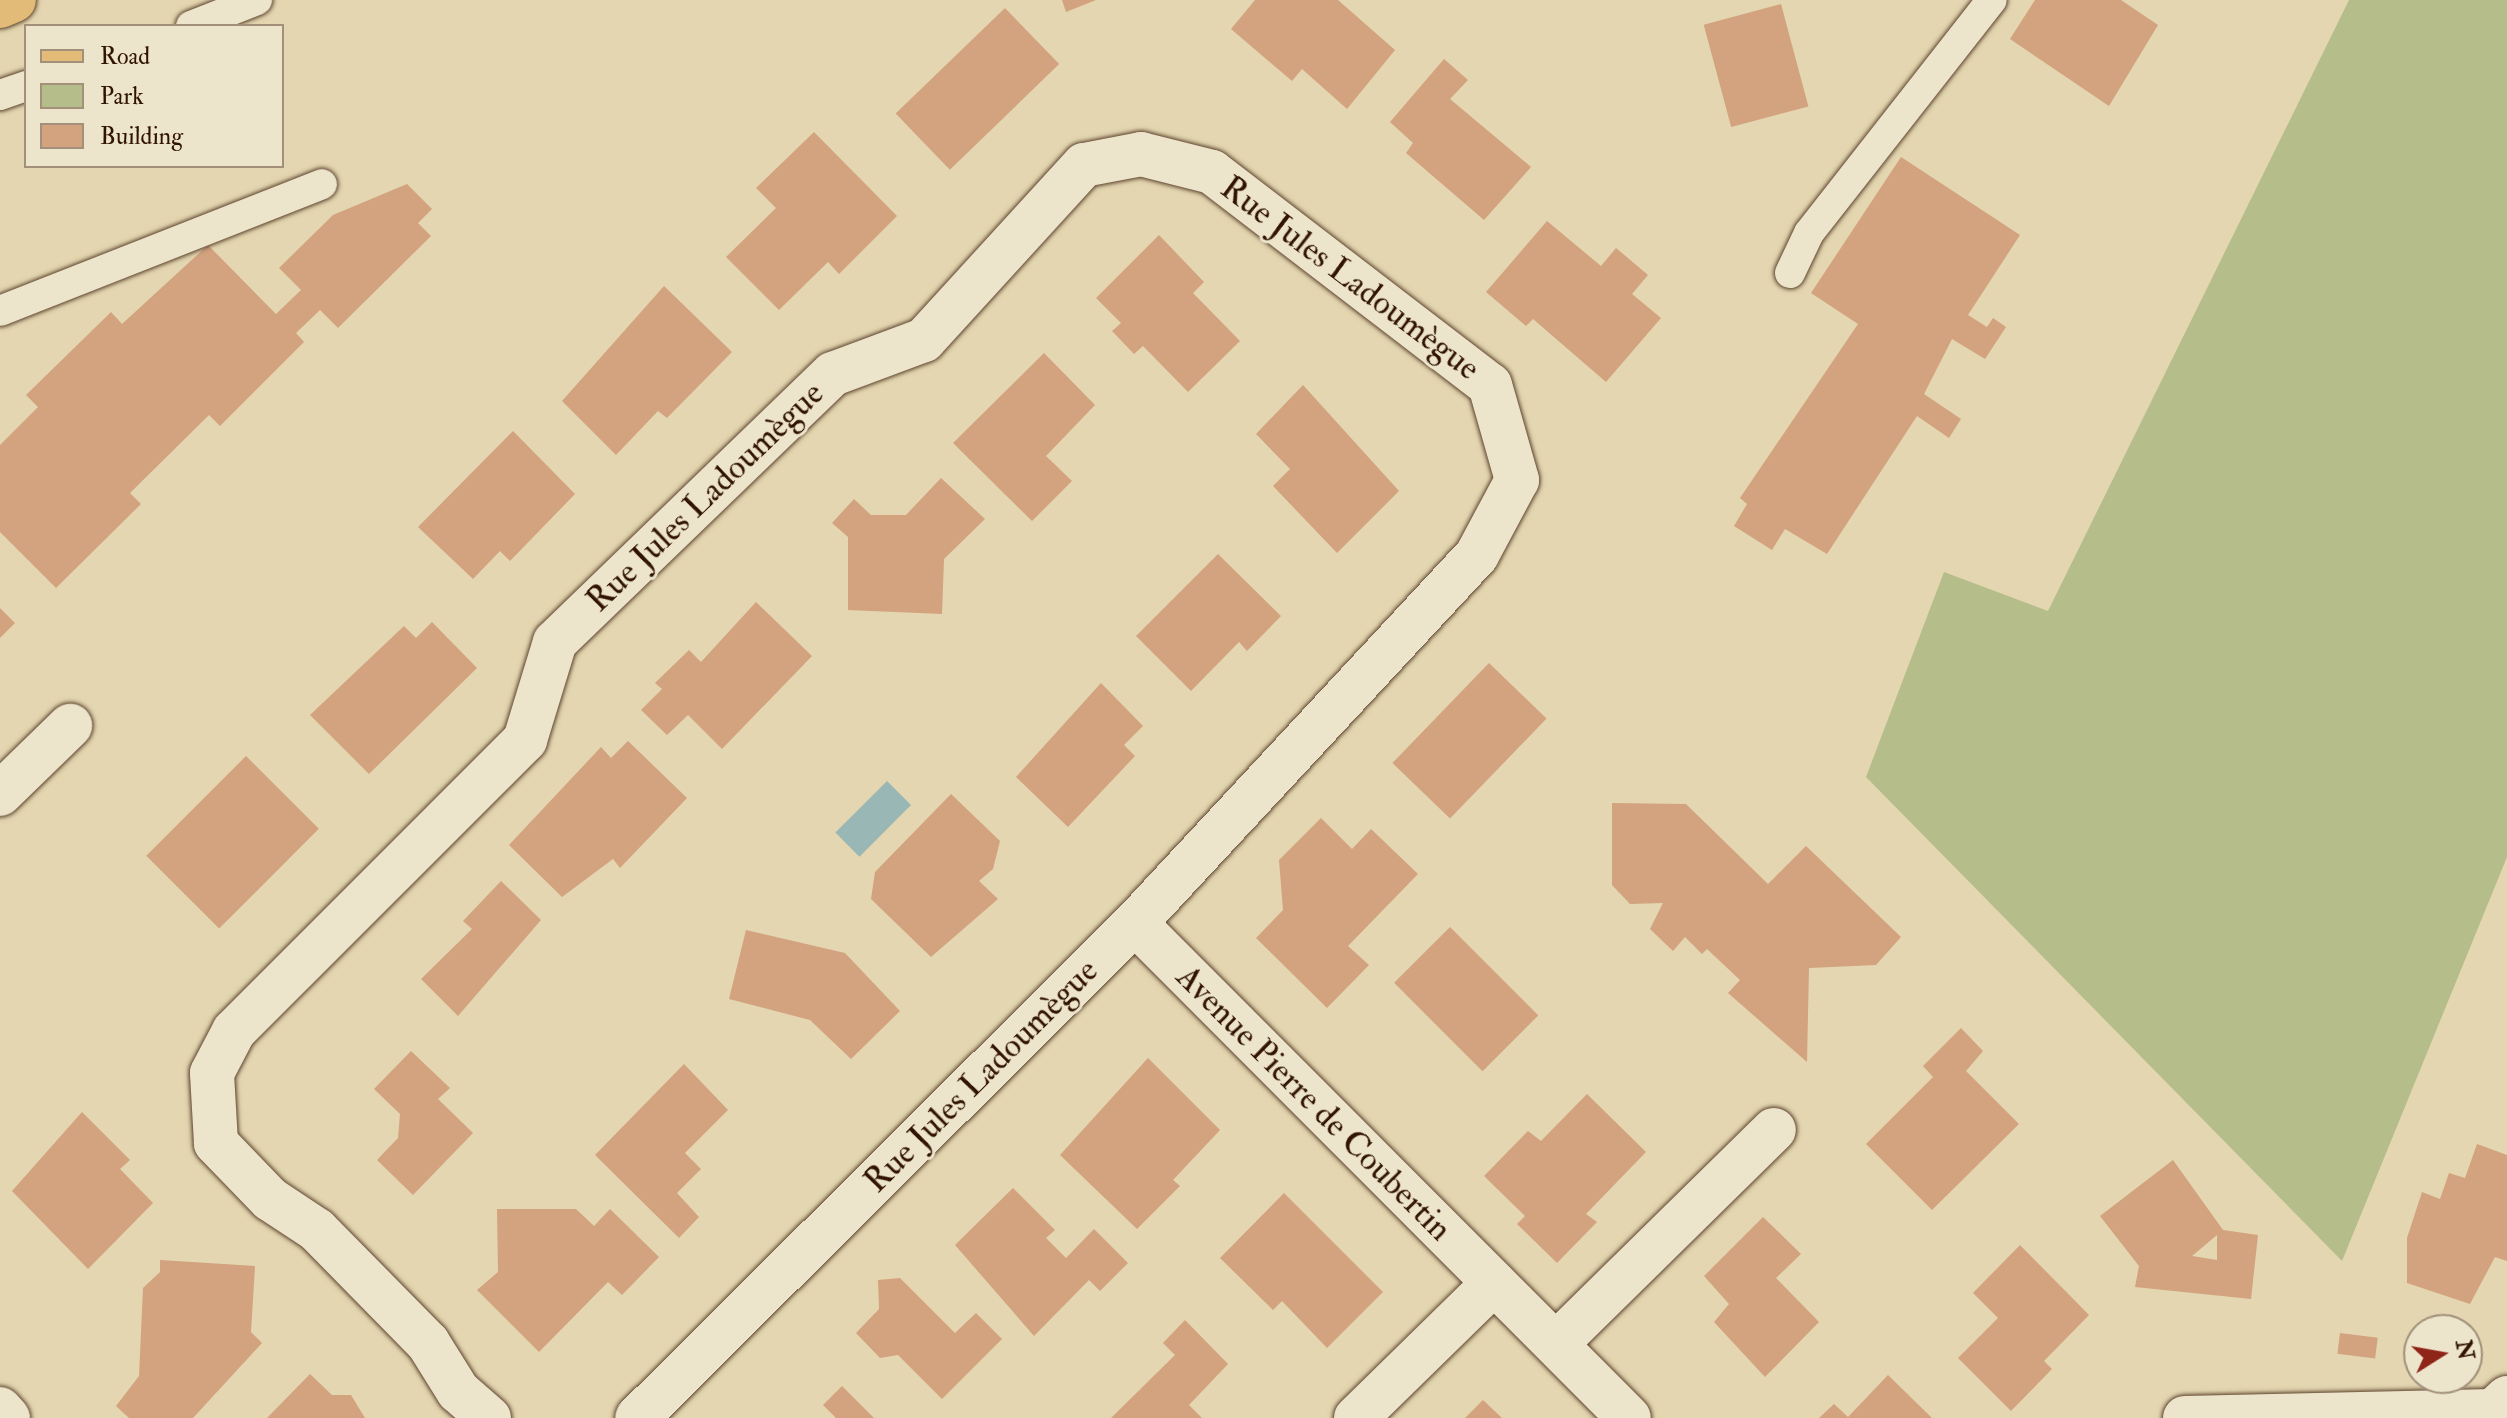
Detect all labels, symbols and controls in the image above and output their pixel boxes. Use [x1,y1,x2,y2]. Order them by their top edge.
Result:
legend [24,24,284,168]
text: Road [100,41,150,72]
text: Park [100,81,144,112]
text: Building [100,121,183,152]
street label: Rue Jules Ladoumègue [1212,167,1488,389]
street label: Rue Jules Ladoumègue [578,373,832,621]
street label: Rue Jules Ladoumègue [856,951,1106,1201]
street label: Avenue Pierre de Coubertin [1168,957,1460,1249]
north arrow [2403,1314,2483,1394]
text: N [2449,1337,2480,1362]

